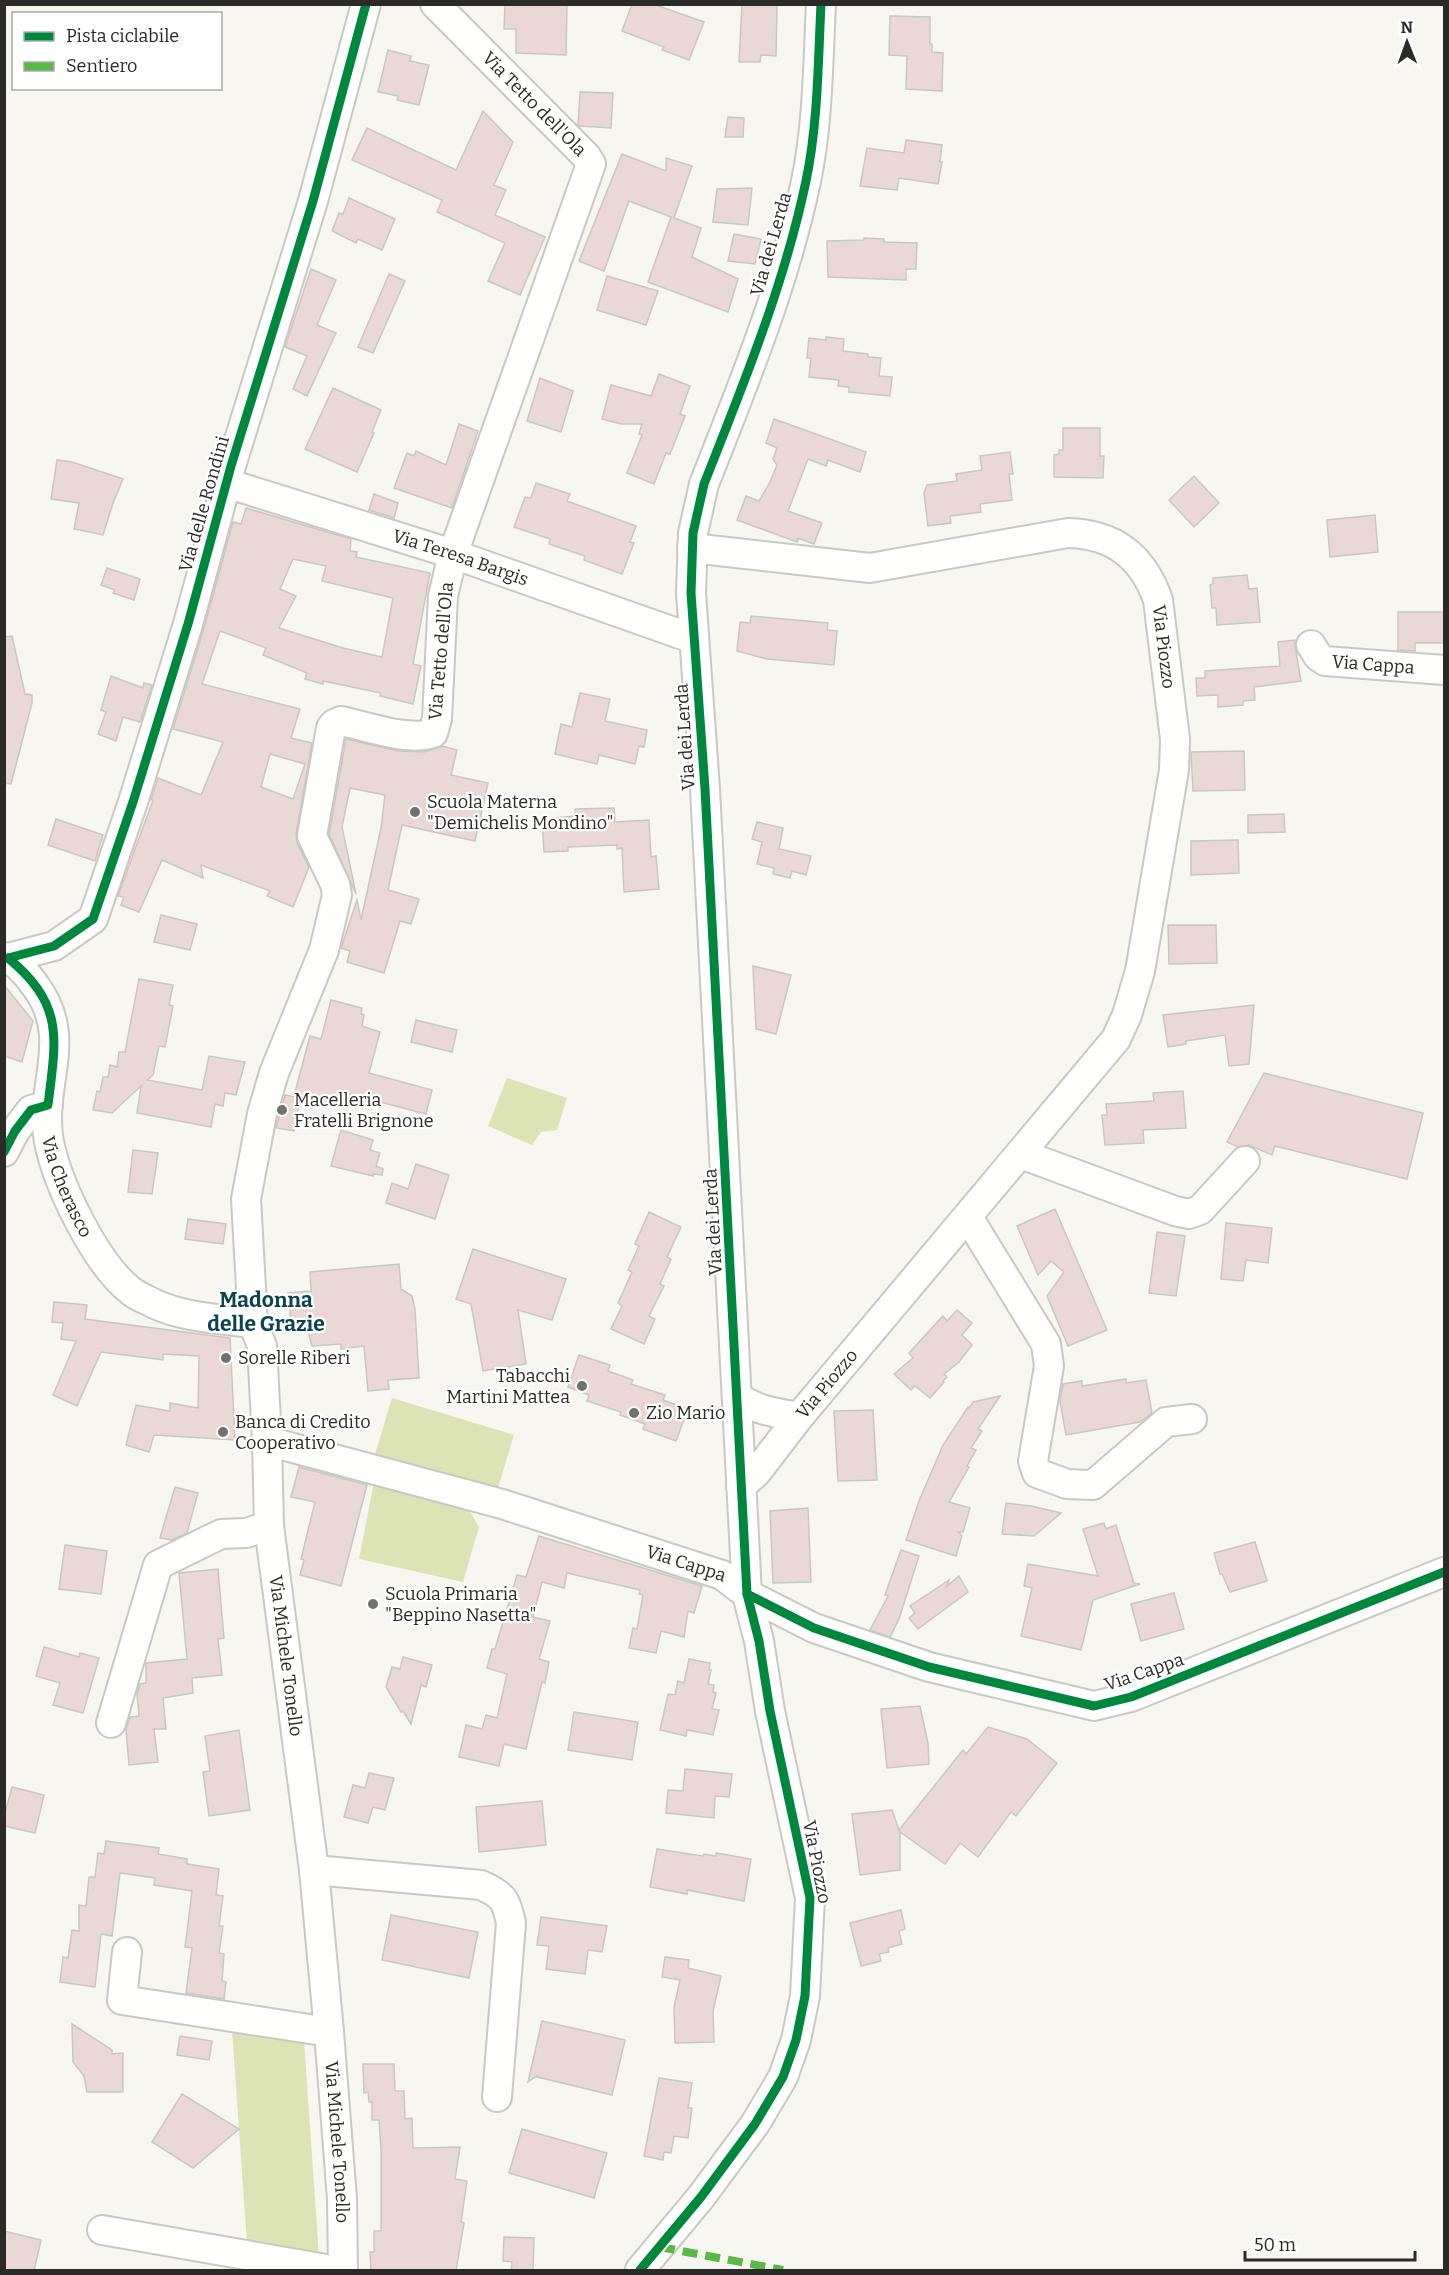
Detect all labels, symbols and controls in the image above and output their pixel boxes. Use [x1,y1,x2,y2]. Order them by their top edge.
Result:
legend [12,12,222,90]
north arrow [1377,12,1437,72]
text: N [1400,18,1413,37]
text: Pista ciclabile [66,25,179,47]
street label: Via Tetto dell'Ola [478,47,591,161]
text: Sentiero [66,55,137,77]
street label: Via dei Lerda [746,189,796,299]
street label: Via delle Rondini [174,433,234,575]
street label: Via Teresa Bargis [390,525,531,591]
street label: Via Tetto dell'Ola [424,581,458,721]
street label: Via Piozzo [1148,604,1180,690]
street label: Via Cappa [1331,651,1415,679]
street label: Via dei Lerda [670,683,700,791]
place label: Scuola Materna "Demichelis Mondino" [427,791,613,834]
marker: Scuola Materna "Demichelis Mondino" [408,805,422,819]
place label: Macelleria Fratelli Brignone [294,1089,434,1132]
marker: Macelleria Fratelli Brignone [275,1103,289,1117]
street label: Via Cherasco [37,1134,97,1241]
street label: Via dei Lerda [699,1168,727,1276]
district label: Madonna delle Grazie [207,1287,325,1337]
street label: Via Piozzo [792,1345,862,1423]
place label: Sorelle Riberi [238,1347,350,1369]
marker: Sorelle Riberi [219,1351,233,1365]
place label: Tabacchi Martini Mattea [446,1365,570,1408]
marker: Tabacchi Martini Mattea [575,1379,589,1393]
place label: Zio Mario [646,1402,725,1424]
marker: Zio Mario [627,1406,641,1420]
place label: Banca di Credito Cooperativo [235,1411,371,1454]
marker: Banca di Credito Cooperativo [216,1425,230,1439]
street label: Via Cappa [643,1540,729,1587]
street label: Via Michele Tonello [265,1574,307,1738]
place label: Scuola Primaria "Beppino Nasetta" [385,1583,536,1626]
marker: Scuola Primaria "Beppino Nasetta" [366,1597,380,1611]
street label: Via Cappa [1101,1648,1187,1696]
street label: Via Piozzo [798,1819,836,1905]
street label: Via Michele Tonello [320,2060,353,2223]
scale bar [1245,2224,1414,2262]
text: 50 m [1254,2234,1296,2256]

